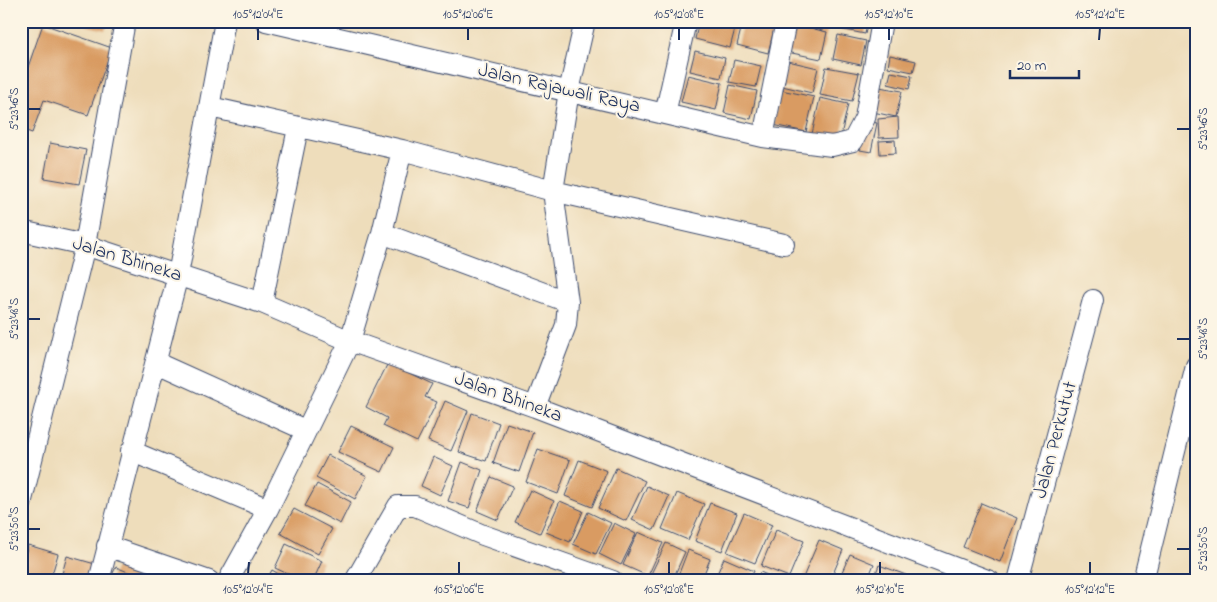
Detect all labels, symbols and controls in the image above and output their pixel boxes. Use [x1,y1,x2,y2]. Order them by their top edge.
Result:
text: 105°12'04"E [233,6,283,24]
text: 105°12'06"E [443,6,493,24]
text: 105°12'08"E [654,6,704,24]
text: 105°12'10"E [864,6,914,24]
text: 105°12'12"E [1075,6,1125,24]
scale bar [1010,48,1078,80]
text: 20 m [1017,55,1047,77]
street label: Jalan Rajawali Raya [475,56,643,122]
text: 5°23'46"S [6,87,24,131]
text: 5°23'46"S [1195,107,1213,151]
street label: Jalan Bhineka [69,230,185,290]
text: 5°23'48"S [6,298,24,340]
text: 5°23'48"S [1195,318,1213,360]
street label: Jalan Bhineka [450,365,566,431]
street label: Jalan Perkutut [1026,378,1086,502]
text: 5°23'50"S [6,506,24,551]
text: 5°23'50"S [1195,526,1213,571]
text: 105°12'04"E [223,581,273,599]
text: 105°12'06"E [434,581,484,599]
text: 105°12'08"E [644,581,694,599]
text: 105°12'10"E [855,581,905,599]
text: 105°12'12"E [1065,581,1115,599]

